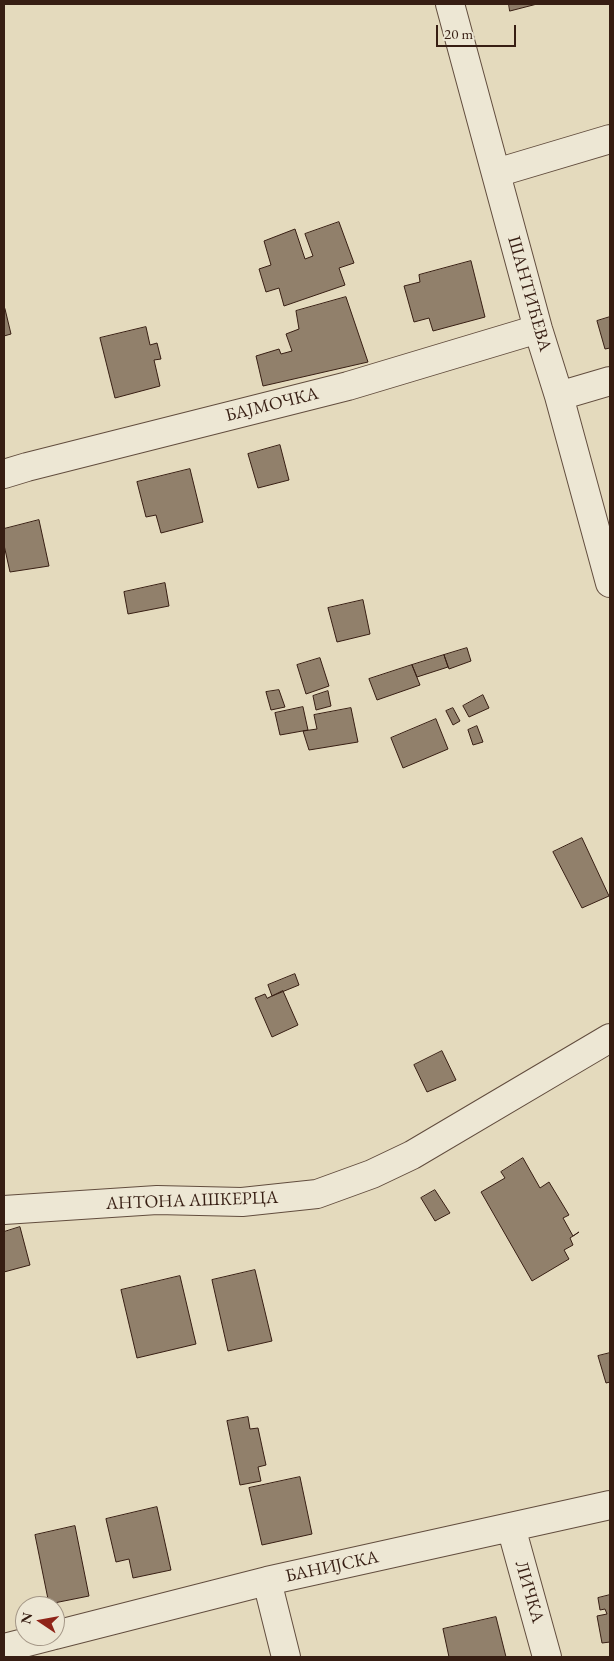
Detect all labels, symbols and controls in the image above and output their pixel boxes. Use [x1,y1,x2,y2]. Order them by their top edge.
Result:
scale bar [439,15,519,47]
text: 20 m [444,24,473,43]
street label: ШАНТИЋЕВА [502,234,556,354]
street label: БАЈМОЧКА [223,383,321,427]
street label: АНТОНА АШКЕРЦА [105,1187,279,1215]
street label: БАНИЈСКА [283,1547,381,1587]
street label: ЛИЧКА [510,1558,548,1626]
north arrow [15,1596,65,1646]
text: N [16,1611,36,1626]

